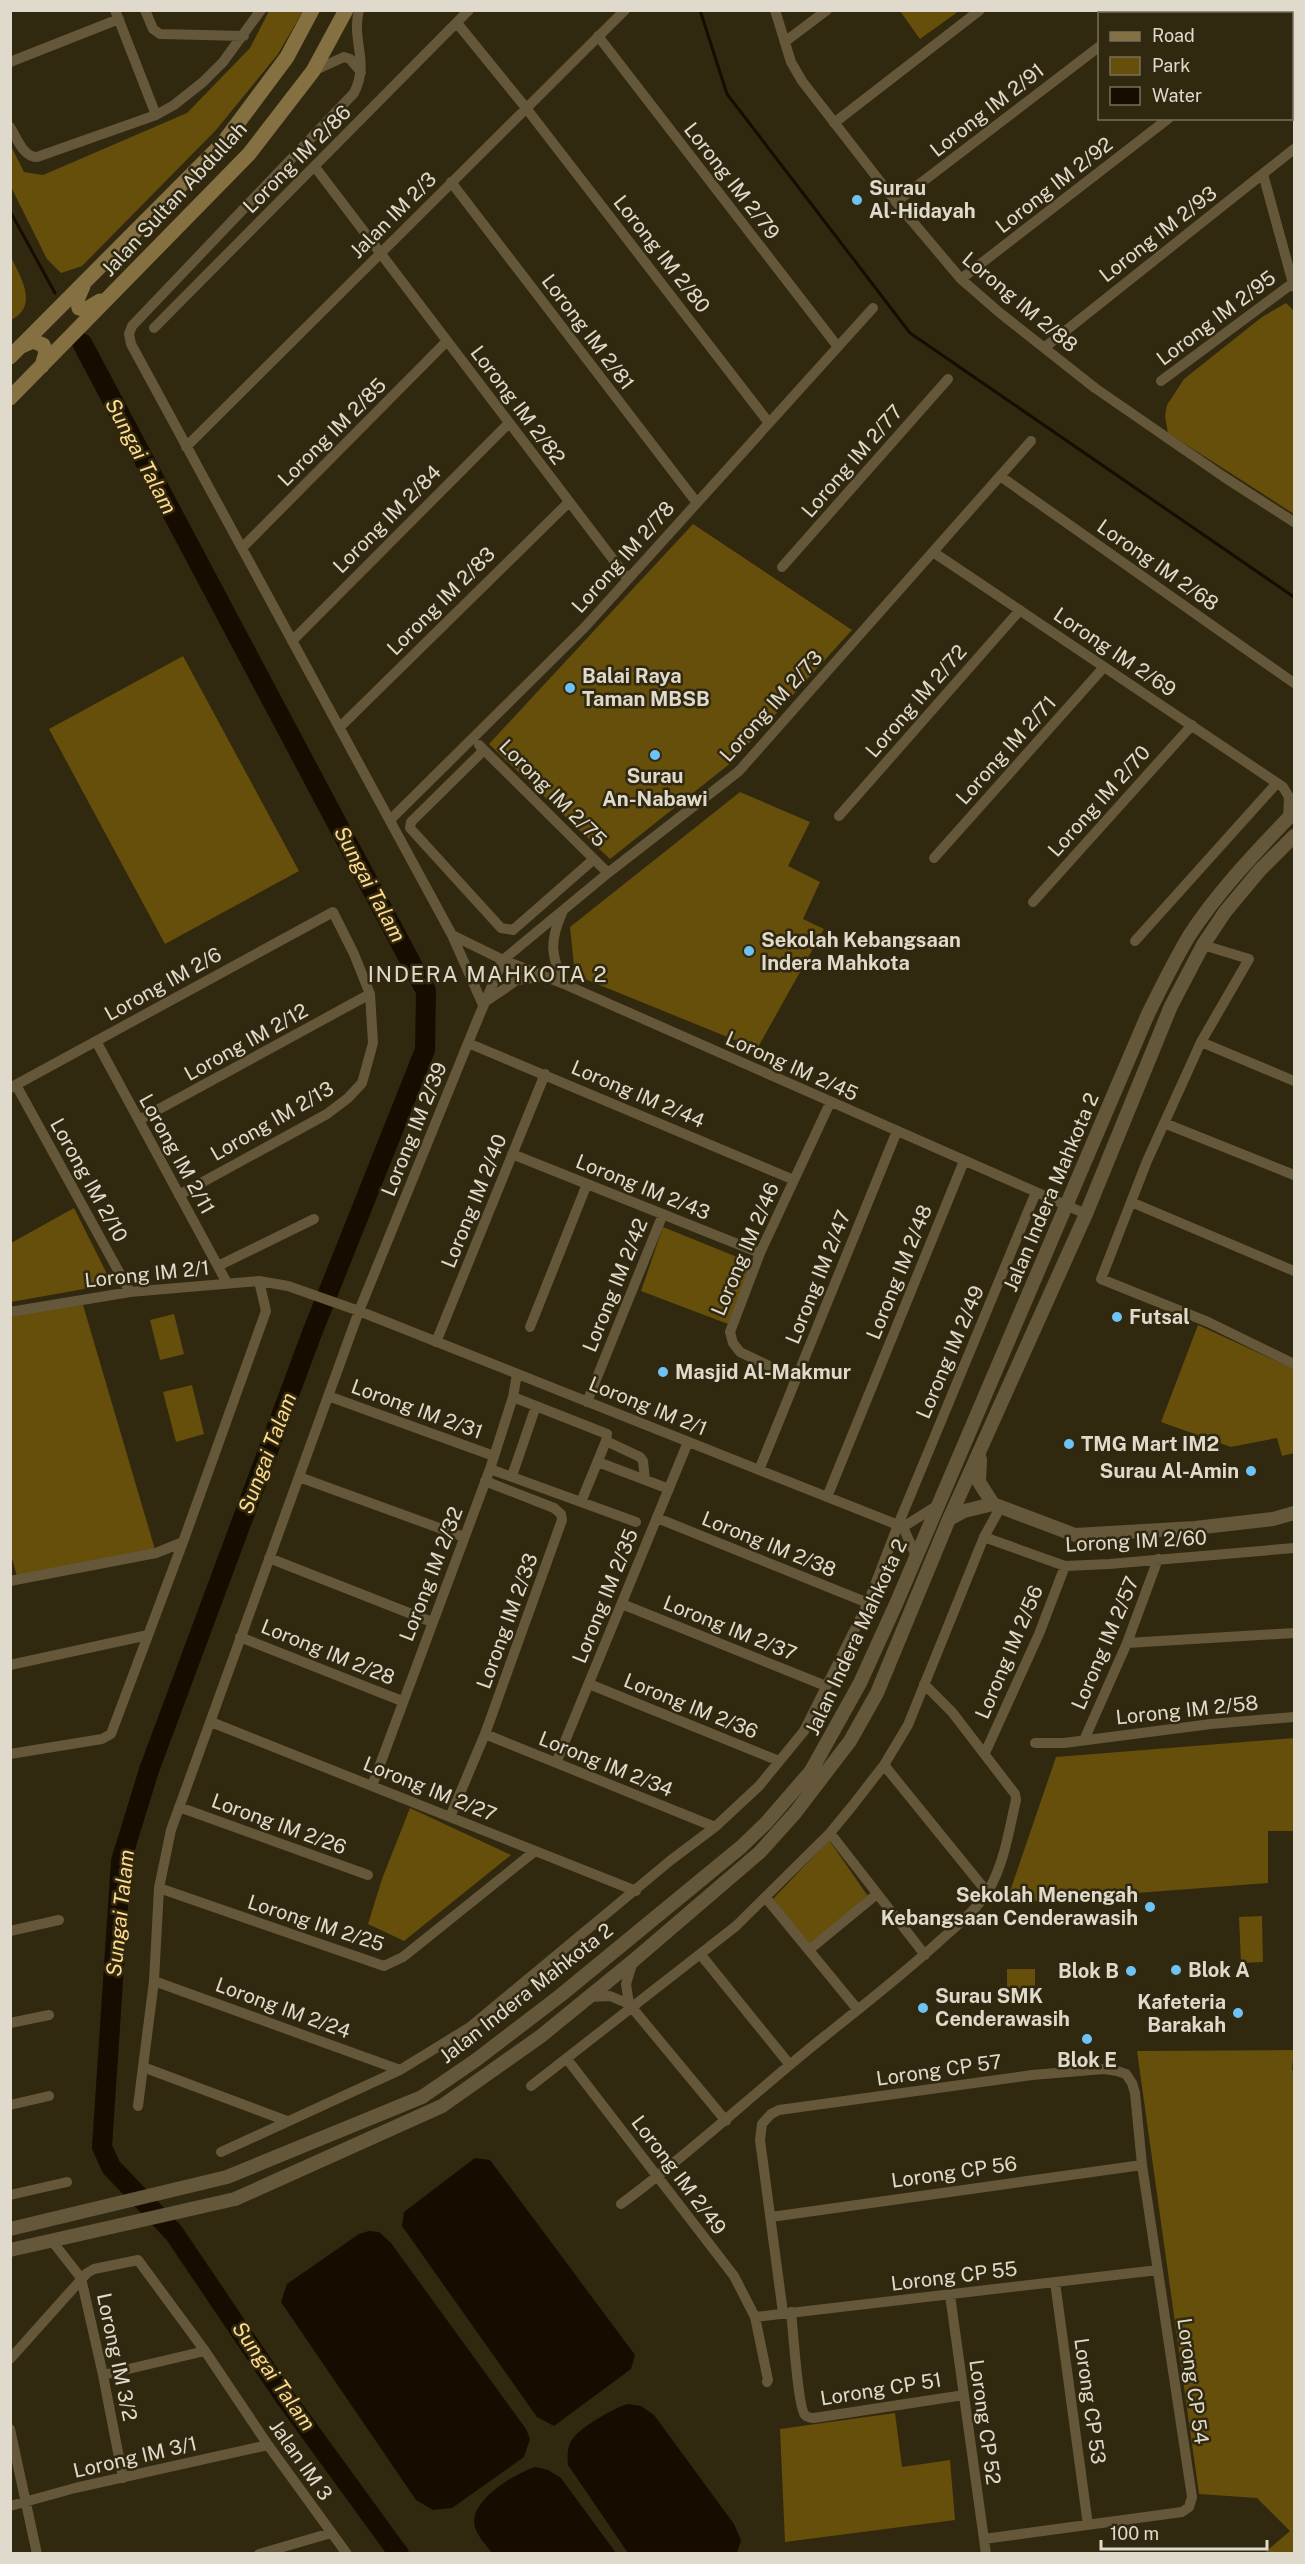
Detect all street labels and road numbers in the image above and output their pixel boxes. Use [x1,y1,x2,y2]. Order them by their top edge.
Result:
street label: Lorong IM 2/91 [925,58,1049,162]
street label: Lorong IM 2/86 [238,100,356,218]
street label: Jalan Sultan Abdullah [96,117,252,281]
street label: Lorong IM 2/79 [679,118,785,244]
street label: Lorong IM 2/92 [991,132,1117,238]
street label: Jalan IM 2/3 [345,167,441,263]
street label: Lorong IM 2/93 [1095,181,1221,287]
street label: Lorong IM 2/80 [609,190,715,318]
street label: Lorong IM 2/88 [957,247,1083,357]
street label: Lorong IM 2/95 [1152,265,1280,371]
street label: Lorong IM 2/81 [537,269,639,395]
street label: Lorong IM 2/82 [466,341,570,469]
street label: Lorong IM 2/85 [273,373,391,491]
street label: Lorong IM 2/77 [796,400,908,522]
street label: Lorong IM 2/84 [328,460,446,578]
street label: Lorong IM 2/78 [567,496,679,618]
street label: Lorong IM 2/68 [1093,514,1223,616]
street label: Lorong IM 2/83 [382,542,500,660]
street label: Lorong IM 2/69 [1049,602,1181,702]
street label: Lorong IM 2/72 [861,640,971,762]
street label: Lorong IM 2/73 [715,645,827,767]
street label: Lorong IM 2/71 [951,691,1061,809]
street label: Lorong IM 2/75 [494,734,612,852]
street label: Lorong IM 2/70 [1043,740,1155,862]
street label: Lorong IM 2/6 [100,942,226,1026]
street label: Lorong IM 2/12 [180,998,312,1086]
street label: Lorong IM 2/45 [722,1026,862,1106]
street label: Lorong IM 2/44 [568,1055,708,1133]
street label: Lorong IM 2/39 [376,1058,452,1200]
street label: Lorong IM 2/13 [206,1076,338,1166]
street label: Jalan Indera Mahkota 2 [998,1089,1104,1295]
street label: Lorong IM 2/11 [134,1090,220,1218]
street label: Lorong IM 2/10 [45,1114,133,1246]
street label: Lorong IM 2/40 [436,1131,512,1271]
street label: Lorong IM 2/43 [572,1149,714,1225]
street label: Lorong IM 2/46 [706,1179,784,1319]
street label: Lorong IM 2/48 [861,1201,937,1343]
street label: Lorong IM 2/47 [780,1207,856,1347]
street label: Lorong IM 2/42 [577,1215,653,1355]
street label: Lorong IM 2/1 [83,1256,211,1292]
street label: Lorong IM 2/49 [911,1282,989,1422]
street label: Lorong IM 2/1 [585,1371,711,1441]
street label: Lorong IM 2/31 [348,1374,486,1444]
street label: Lorong IM 2/32 [394,1503,468,1645]
street label: Lorong IM 2/38 [698,1506,840,1582]
street label: Lorong IM 2/35 [567,1525,643,1667]
street label: Lorong IM 2/60 [1064,1525,1208,1557]
street label: Jalan Indera Mahkota 2 [800,1535,912,1739]
street label: Lorong IM 2/33 [471,1550,543,1692]
street label: Lorong IM 2/57 [1066,1573,1144,1713]
street label: Lorong IM 2/56 [970,1582,1048,1722]
street label: Lorong IM 2/37 [660,1590,800,1666]
street label: Lorong IM 2/28 [258,1614,398,1690]
street label: Lorong IM 2/36 [621,1668,761,1744]
street label: Lorong IM 2/58 [1115,1691,1259,1729]
street label: Lorong IM 2/34 [535,1726,677,1802]
street label: Lorong IM 2/27 [360,1751,500,1827]
street label: Lorong IM 2/26 [208,1788,350,1860]
street label: Lorong IM 2/25 [245,1890,387,1956]
street label: Jalan Indera Mahkota 2 [434,1918,618,2068]
street label: Lorong IM 2/24 [212,1972,354,2044]
street label: Lorong CP 57 [875,2049,1003,2091]
street label: Lorong IM 2/49 [627,2111,731,2239]
street label: Lorong CP 56 [889,2151,1019,2193]
street label: Lorong CP 55 [889,2256,1019,2296]
street label: Lorong IM 3/2 [92,2291,142,2423]
street label: Lorong CP 54 [1172,2316,1214,2446]
street label: Lorong CP 53 [1069,2336,1111,2466]
street label: Lorong CP 52 [964,2358,1006,2486]
street label: Lorong CP 51 [819,2368,943,2410]
street label: Jalan IM 3 [264,2415,338,2505]
street label: Lorong IM 3/1 [71,2431,199,2483]

